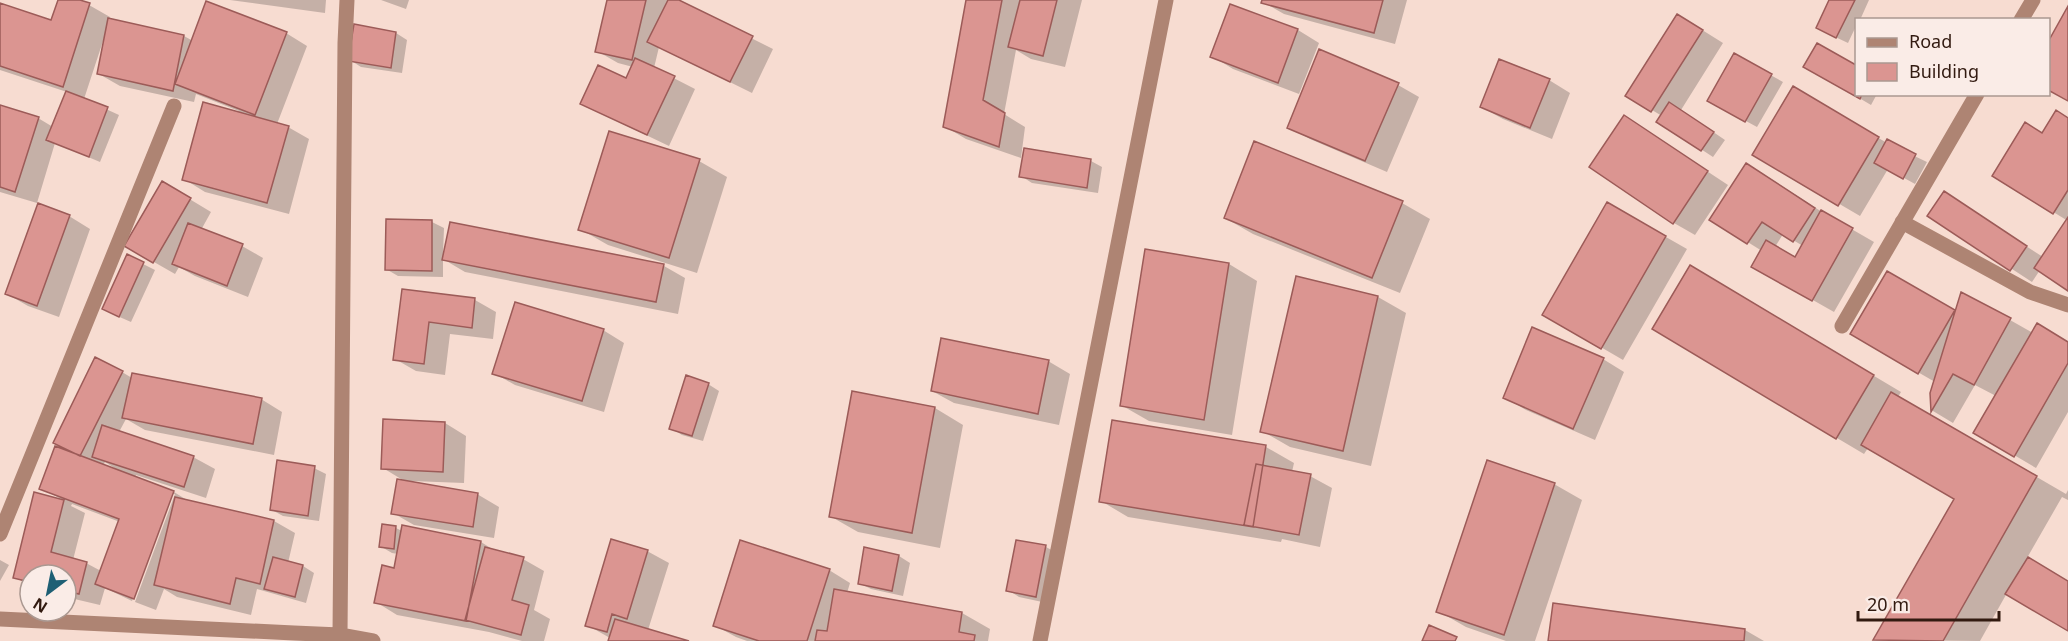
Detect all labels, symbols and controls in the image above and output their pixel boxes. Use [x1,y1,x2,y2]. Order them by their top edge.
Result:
legend [1855,18,2050,96]
text: Road [1909,29,1952,53]
text: Building [1909,59,1979,83]
north arrow [18,563,78,623]
scale bar [1858,584,1999,622]
text: 20 m [1867,592,1909,616]
text: N [29,593,51,618]

